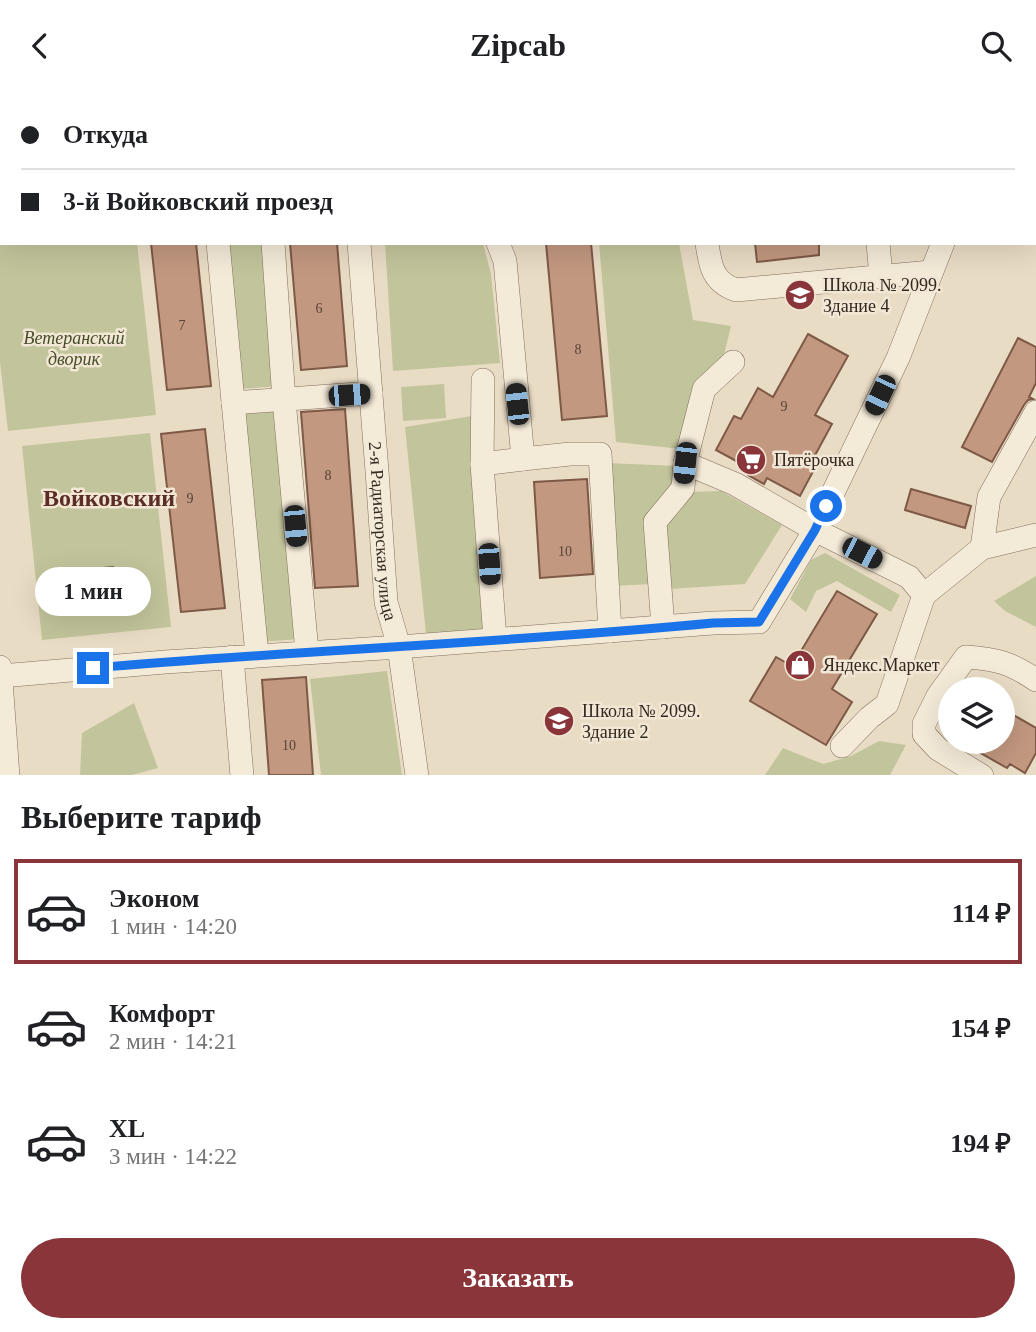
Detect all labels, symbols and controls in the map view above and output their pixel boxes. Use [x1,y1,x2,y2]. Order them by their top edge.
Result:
icon: back [21,27,59,65]
text: Zipcab [470,27,566,63]
icon: search [977,27,1015,65]
text: Откуда [63,120,148,149]
text: 3-й Войковский проезд [63,187,333,216]
place label: Школа № 2099. Здание 4 [823,275,941,316]
school or university icon: Школа № 2099. Здание 4 [783,278,817,312]
house number: 6 [316,301,323,316]
house number: 7 [179,318,186,333]
park label: Ветеранский дворик [23,328,125,369]
house number: 8 [575,342,582,357]
car [862,372,899,418]
car [505,382,530,426]
car [328,383,371,407]
house number: 9 [781,399,788,414]
street label: 2-я Радиаторская улица [365,441,401,623]
car [673,441,698,485]
supermarket icon: Пятёрочка [734,443,768,477]
place label: Пятёрочка [774,450,854,470]
house number: 8 [325,468,332,483]
district label: Войковский [43,485,175,511]
route start [810,490,842,522]
house number: 9 [187,491,194,506]
car [283,504,308,548]
car [839,534,886,572]
car [478,542,501,586]
house number: 10 [558,544,572,559]
callout: 1 мин [35,567,151,615]
text: 1 мин [63,579,123,604]
shop icon: Яндекс.Маркет [783,648,817,682]
route end [77,652,109,684]
place label: Яндекс.Маркет [823,655,940,675]
map controls [938,677,1015,754]
button: layers [938,677,1015,754]
place label: Школа № 2099. Здание 2 [582,701,700,742]
school or university icon: Школа № 2099. Здание 2 [542,704,576,738]
house number: 10 [282,738,296,753]
text: Выберите тариф [21,799,262,835]
icon: car [25,880,88,943]
text: Эконом [109,884,199,913]
text: 114 ₽ [952,899,1011,928]
text: 1 мин · 14:20 [109,914,237,939]
icon: car [25,995,88,1058]
text: Комфорт [109,999,215,1028]
text: 154 ₽ [950,1014,1011,1043]
text: 2 мин · 14:21 [109,1029,237,1054]
icon: car [25,1110,88,1173]
text: XL [109,1114,145,1143]
text: 194 ₽ [950,1129,1011,1158]
text: 3 мин · 14:22 [109,1144,237,1169]
button: Заказать [21,1238,1015,1318]

